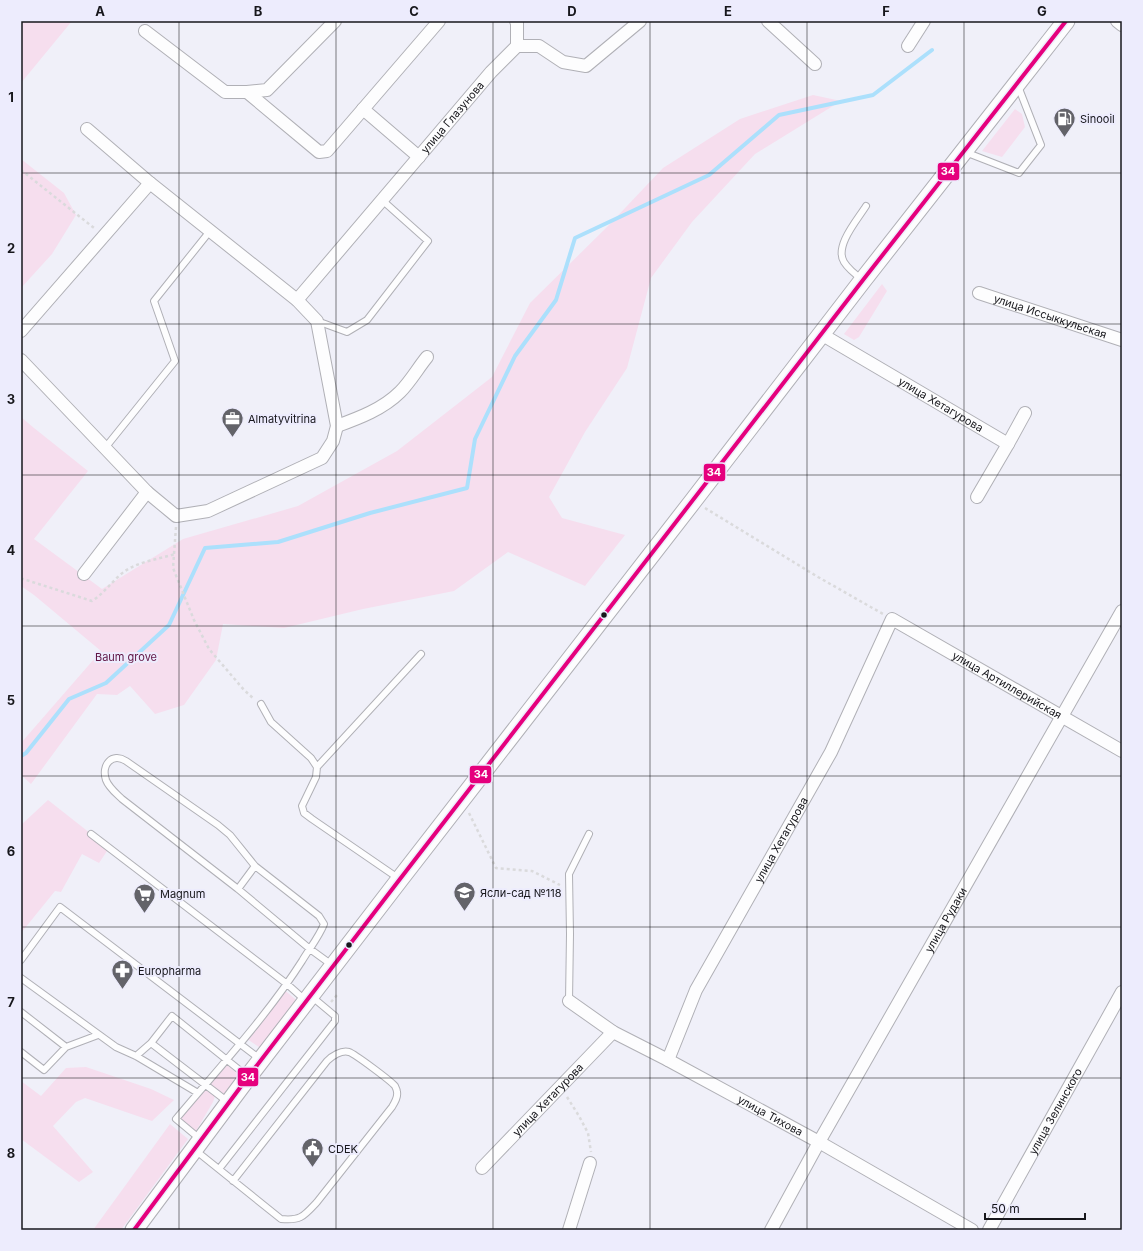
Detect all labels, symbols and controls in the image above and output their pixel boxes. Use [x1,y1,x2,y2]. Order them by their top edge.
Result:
text: A [95,3,105,19]
text: B [254,3,263,19]
text: C [409,3,419,19]
text: D [567,3,577,19]
text: E [724,3,732,19]
text: F [882,3,890,19]
text: G [1037,3,1047,19]
street label: улица Глазунова [418,78,487,156]
text: 1 [8,89,14,105]
fuel station icon: Sinooil [1052,106,1078,139]
place label: Sinooil [1080,112,1115,126]
line badge: 34 [937,162,960,181]
text: 34 [941,164,955,178]
text: 2 [7,240,15,256]
street label: улица Иссыккульская [992,291,1109,341]
street label: улица Хетагурова [896,374,986,435]
text: 3 [7,391,15,407]
office icon: Almatyvitrina [219,406,245,439]
place label: Almatyvitrina [248,412,316,426]
line badge: 34 [703,463,726,482]
text: 34 [707,465,721,479]
text: 4 [7,542,16,558]
unlabelled marker [599,610,609,620]
street label: улица Артиллерийская [950,648,1064,722]
park label: Baum grove [95,650,157,664]
text: 5 [7,692,15,708]
line badge: 34 [469,765,492,784]
text: 34 [474,767,488,781]
street label: улица Хетагурова [751,795,811,885]
text: 6 [7,843,15,859]
school or university icon: Ясли-сад №118 [452,880,478,913]
supermarket icon: Magnum [131,881,157,914]
street label: улица Рудаки [922,885,970,955]
place label: Ясли-сад №118 [480,886,562,900]
place label: Magnum [160,887,206,901]
unlabelled marker [344,940,354,950]
pharmacy icon: Europharma [110,958,136,991]
place label: Europharma [138,964,201,978]
text: 7 [7,994,15,1010]
street label: улица Хетагурова [509,1060,586,1139]
street label: улица Зелинского [1026,1065,1085,1157]
line badge: 34 [237,1067,259,1087]
text: 34 [241,1070,255,1084]
street label: улица Тихова [735,1092,805,1139]
public building icon: CDEK [299,1136,325,1169]
place label: CDEK [328,1142,359,1156]
text: 8 [7,1145,15,1161]
scale bar [985,1195,1085,1221]
text: 50 m [991,1201,1020,1216]

